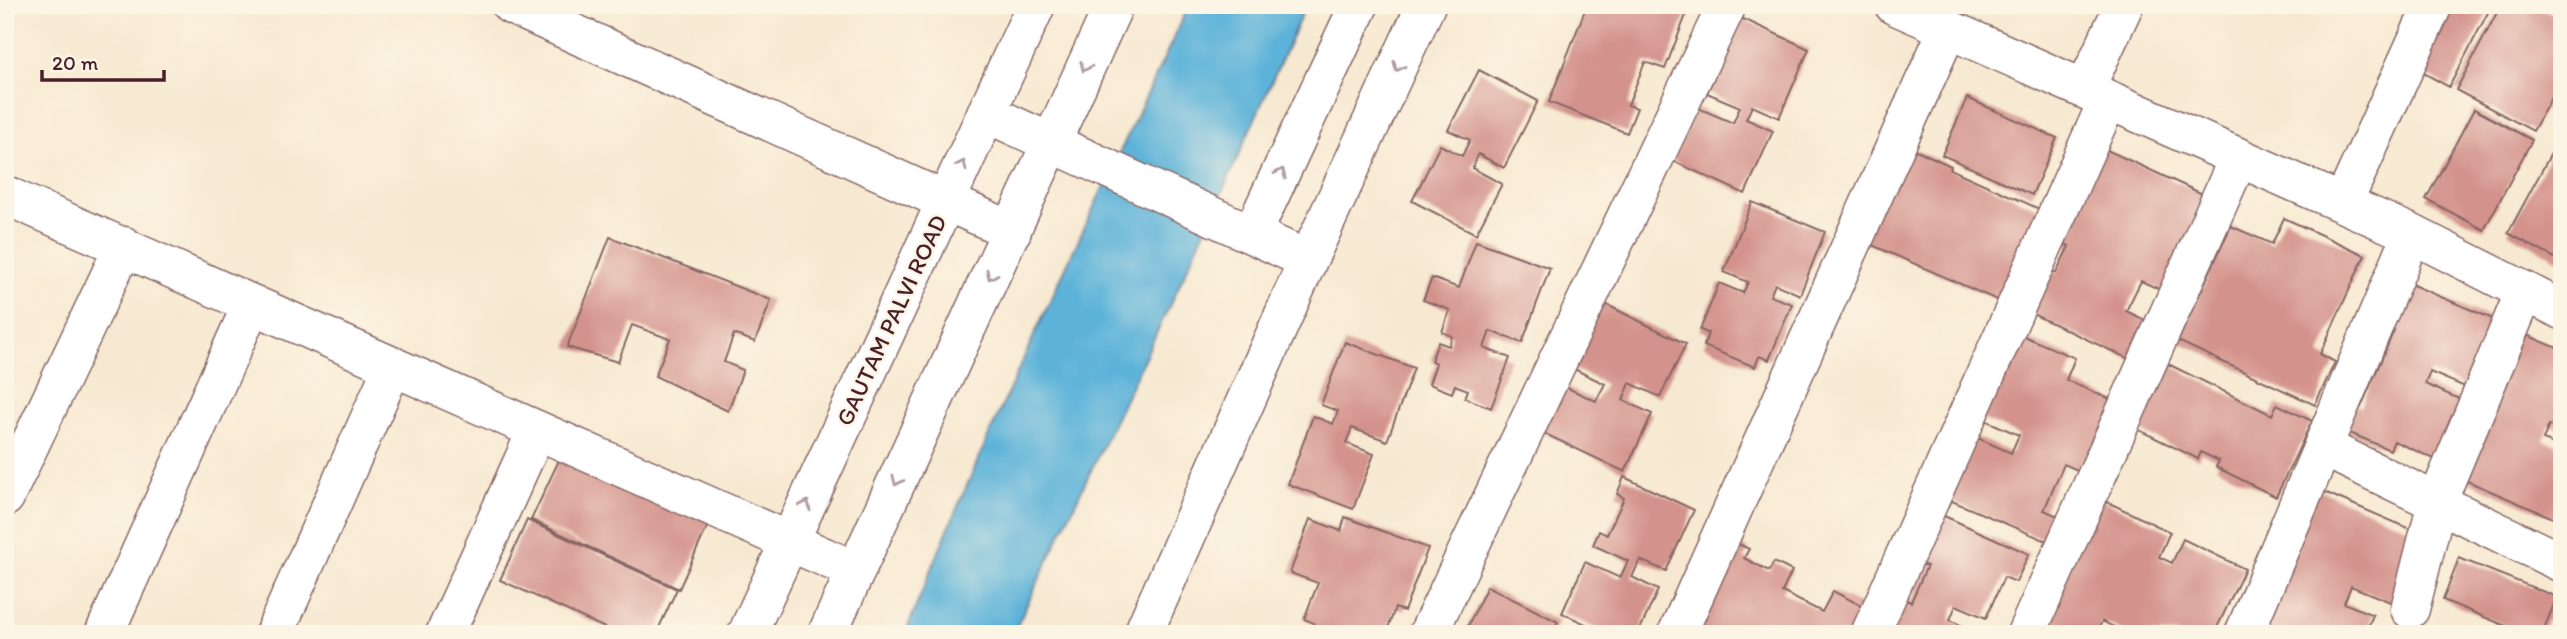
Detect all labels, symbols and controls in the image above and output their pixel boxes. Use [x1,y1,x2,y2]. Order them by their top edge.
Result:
scale bar [42,38,164,82]
text: 20 m [52,50,99,75]
one-way arrow [1079,60,1093,73]
one-way arrow [1392,60,1406,72]
one-way arrow [954,160,968,172]
one-way arrow [1273,167,1287,180]
street label: GAUTAM PALVI ROAD [829,210,953,430]
one-way arrow [986,267,1000,280]
one-way arrow [891,474,905,487]
one-way arrow [798,500,812,512]

